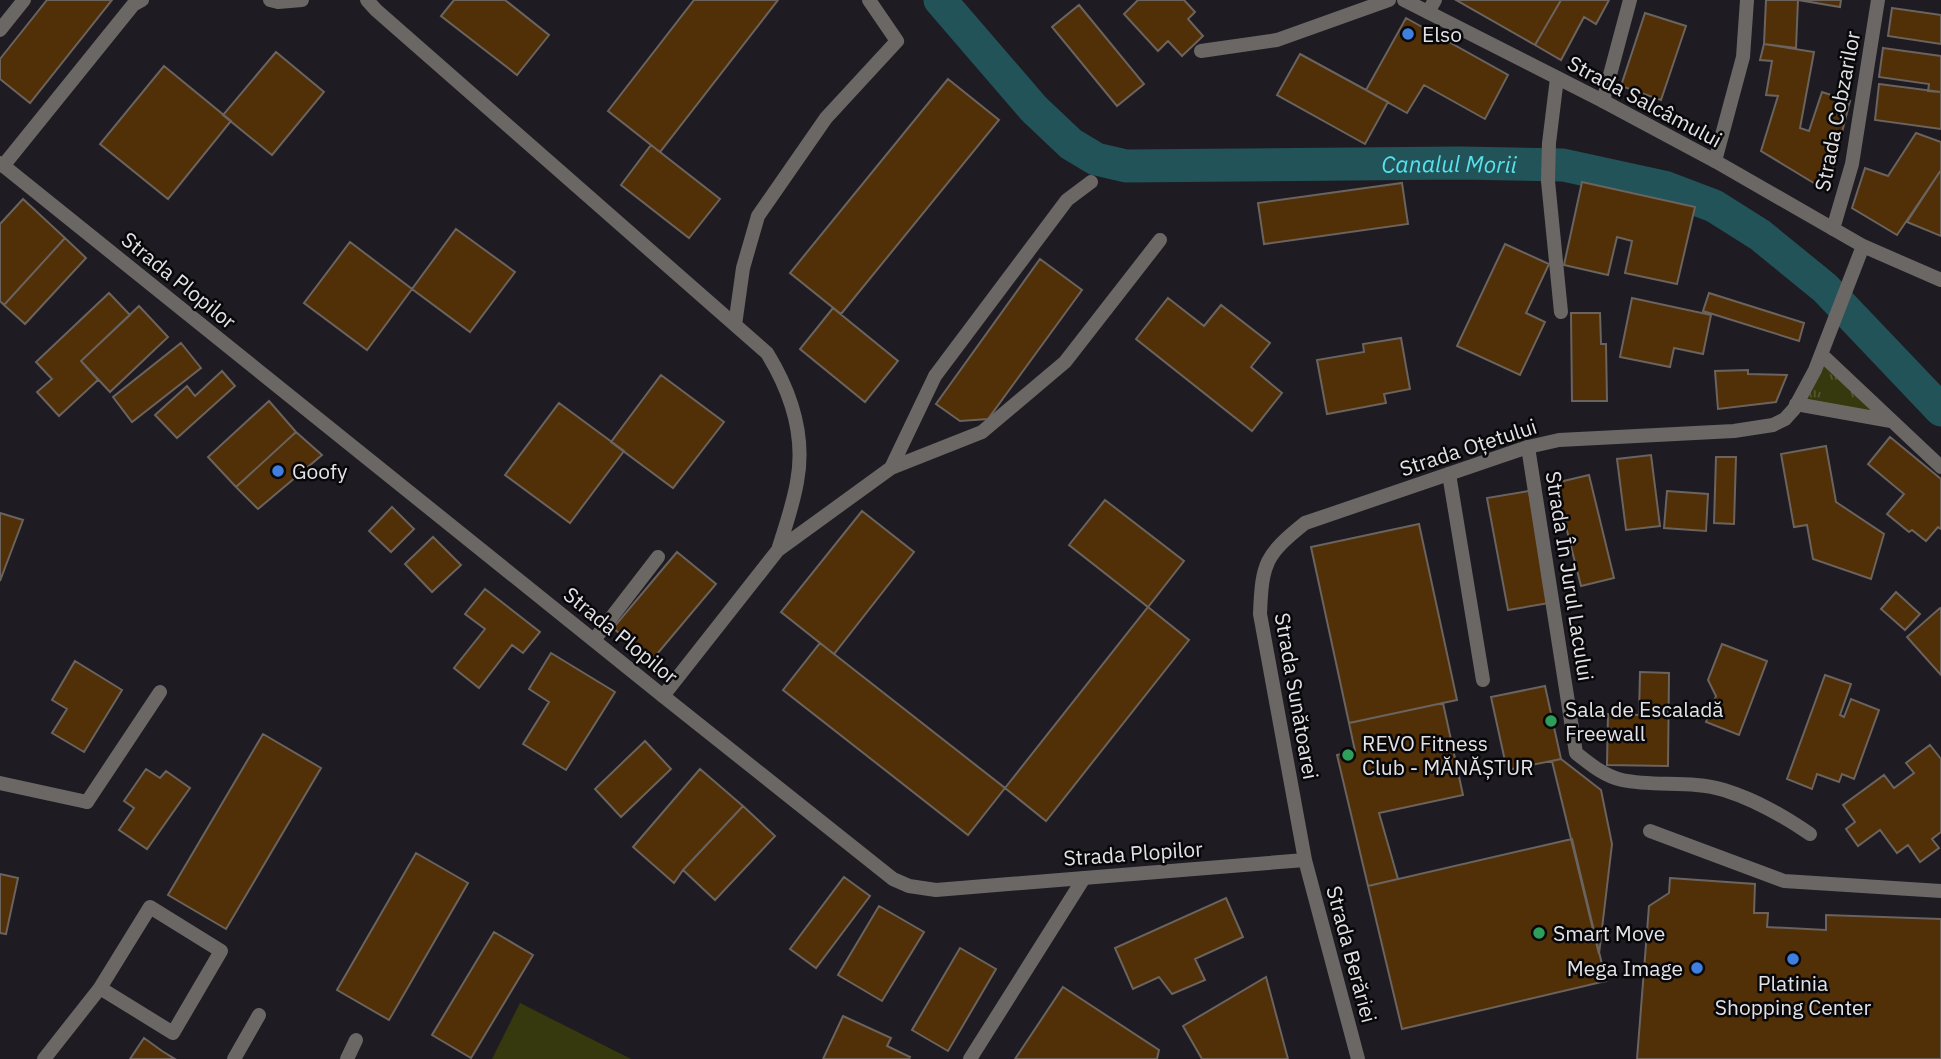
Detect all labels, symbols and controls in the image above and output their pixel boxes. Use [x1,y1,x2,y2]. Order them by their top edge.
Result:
place label: Elso [1422,20,1462,48]
marker: Elso [1400,26,1416,42]
street label: Strada Cobzarilor [1808,28,1866,194]
street label: Strada Salcâmului [1563,49,1727,153]
water label: Canalul Morii [1381,148,1518,179]
street label: Strada Plopilor [116,225,242,335]
street label: Strada Oțetului [1396,412,1540,482]
place label: Goofy [292,457,348,485]
marker: Goofy [270,463,286,479]
street label: Strada În Jurul Lacului [1540,469,1600,683]
street label: Strada Plopilor [558,580,684,690]
street label: Strada Sunătoarei [1269,611,1325,781]
place label: Sala de Escaladă Freewall [1565,695,1724,747]
marker: Sala de Escaladă Freewall [1543,713,1559,729]
place label: REVO Fitness Club - MĂNĂȘTUR [1362,729,1534,781]
marker: REVO Fitness Club - MĂNĂȘTUR [1340,747,1356,763]
street label: Strada Plopilor [1062,834,1204,872]
street label: Strada Berăriei [1320,882,1384,1026]
place label: Smart Move [1553,919,1665,947]
marker: Smart Move [1531,925,1547,941]
marker: Platinia Shopping Center [1785,951,1801,967]
place label: Mega Image [1567,954,1683,982]
marker: Mega Image [1689,960,1705,976]
place label: Platinia Shopping Center [1715,969,1872,1021]

